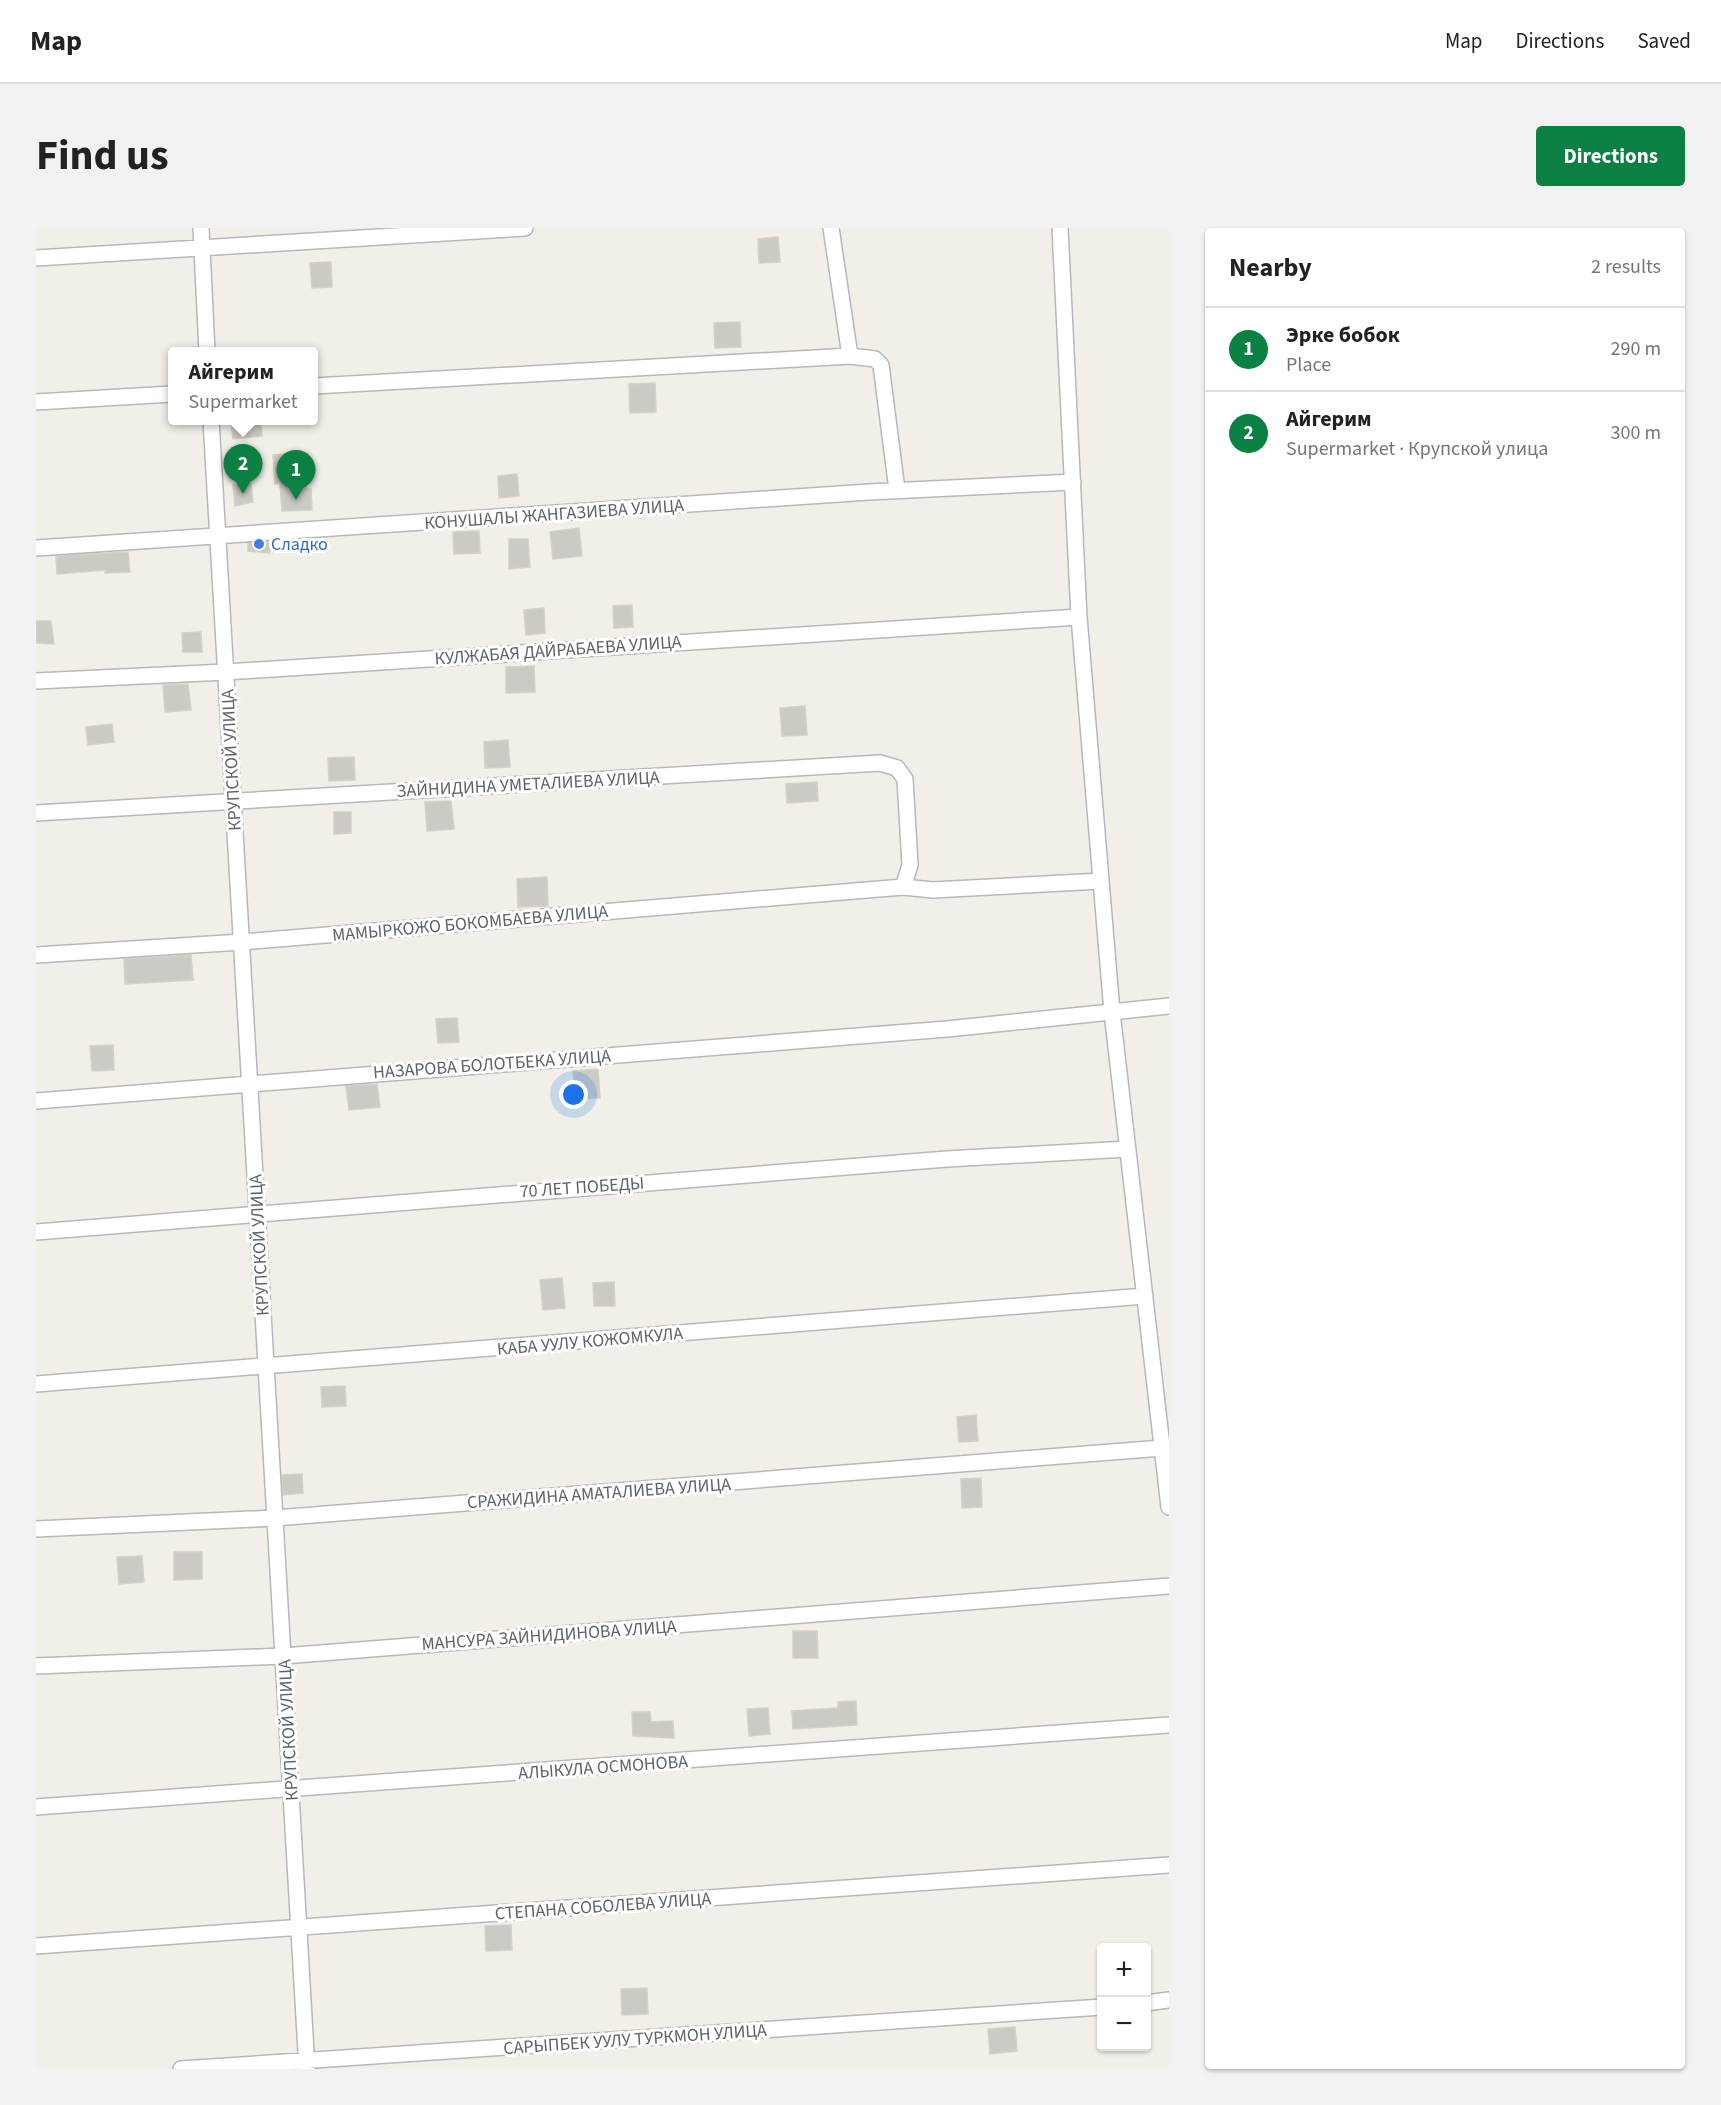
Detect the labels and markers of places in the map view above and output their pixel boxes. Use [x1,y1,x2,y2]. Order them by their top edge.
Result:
pin: 2 [224,444,262,494]
pin: 1 [276,450,316,500]
place label: Сладко [271,532,328,557]
marker: Сладко [252,537,266,551]

